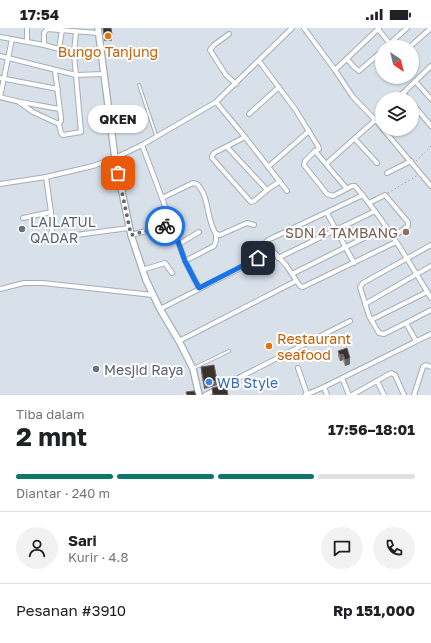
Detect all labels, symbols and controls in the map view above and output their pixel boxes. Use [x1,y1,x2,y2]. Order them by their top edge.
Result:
text: 17:54 [20,5,59,23]
marker: Bungo Tanjung [103,31,113,41]
north arrow [375,40,419,84]
map controls [375,40,419,136]
place label: Bungo Tanjung [58,43,158,60]
button: layers [375,92,419,136]
callout: QKEN [88,105,148,133]
text: QKEN [99,111,137,127]
pin [101,156,135,190]
icon: bag [107,162,129,184]
courier [145,206,185,246]
place label: LAILATUL QADAR [30,213,96,246]
icon: bike [154,215,176,237]
marker: LAILATUL QADAR [17,224,27,234]
place label: SDN 4 TAMBANG [285,224,398,241]
marker: SDN 4 TAMBANG [401,227,411,237]
pin [241,241,275,275]
icon: home [247,247,269,269]
place label: Restaurant seafood [277,330,351,363]
marker: Restaurant seafood [264,341,274,351]
place label: Mesjid Raya [104,361,184,378]
marker: Mesjid Raya [91,364,101,374]
place label: WB Style [217,374,278,391]
marker: WB Style [204,377,214,387]
text: Tiba dalam [16,406,84,422]
text: 17:56–18:01 [328,420,415,438]
text: 2 mnt [16,421,87,452]
text: Diantar · 240 m [16,485,110,501]
button: person [16,527,58,569]
button: chat [321,527,363,569]
button: phone [373,527,415,569]
text: Sari [68,531,97,549]
text: Kurir · 4.8 [68,549,128,565]
text: Pesanan #3910 [16,601,126,619]
text: Rp 151,000 [333,601,415,619]

